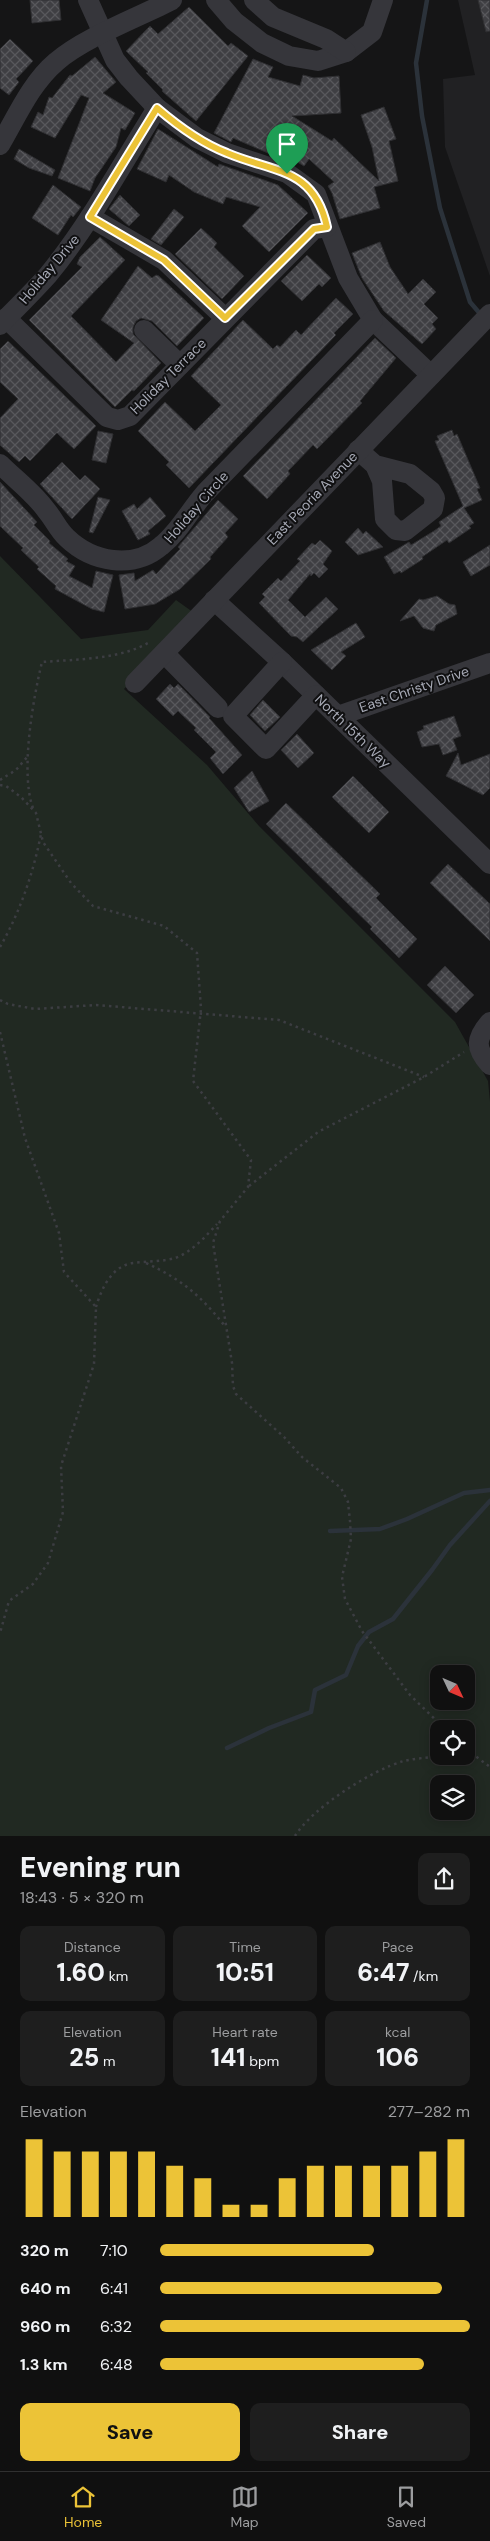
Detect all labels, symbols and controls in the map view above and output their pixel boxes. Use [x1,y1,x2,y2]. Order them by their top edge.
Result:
pin [266,123,308,174]
icon: arrive [273,130,301,158]
street label: Holiday Drive [15,231,83,307]
street label: Holiday Terrace [126,334,210,418]
street label: East Peoria Avenue [263,448,361,548]
street label: Holiday Circle [160,467,232,547]
street label: East Christy Drive [357,662,471,716]
street label: North 15th Way [311,690,395,772]
north arrow [430,1665,475,1710]
map controls [430,1665,475,1820]
button: locate [430,1720,475,1765]
button: layers [430,1775,475,1820]
text: Evening run [20,1849,181,1886]
button: share [418,1853,470,1905]
text: 18:43 · 5 × 320 m [20,1887,144,1908]
text: Distance [64,1938,121,1956]
text: Time [229,1938,261,1956]
text: Pace [382,1938,413,1956]
text: 1.60 [56,1956,105,1989]
text: 10:51 [216,1956,274,1989]
text: 6:47 [357,1956,409,1989]
text: km [105,1967,128,1985]
text: /km [409,1967,438,1985]
text: Elevation [63,2023,122,2041]
text: Heart rate [212,2023,278,2041]
text: kcal [385,2023,410,2041]
text: 25 [69,2041,99,2074]
text: 141 [211,2041,246,2074]
text: 106 [376,2041,419,2074]
text: m [99,2052,115,2070]
text: bpm [246,2052,279,2070]
text: Elevation [20,2101,87,2122]
text: 277–282 m [388,2101,470,2122]
text: 320 m [20,2240,69,2261]
text: 7:10 [100,2240,128,2261]
text: 640 m [20,2278,71,2299]
text: 6:41 [100,2278,128,2299]
text: 960 m [20,2316,70,2337]
text: 6:32 [100,2316,132,2337]
text: 1.3 km [20,2354,68,2375]
text: 6:48 [100,2354,133,2375]
button: Save [20,2403,240,2461]
button: Share [250,2403,470,2461]
tab: Home [64,2483,102,2531]
tab: Map [230,2483,259,2531]
tab: Saved [387,2483,426,2531]

